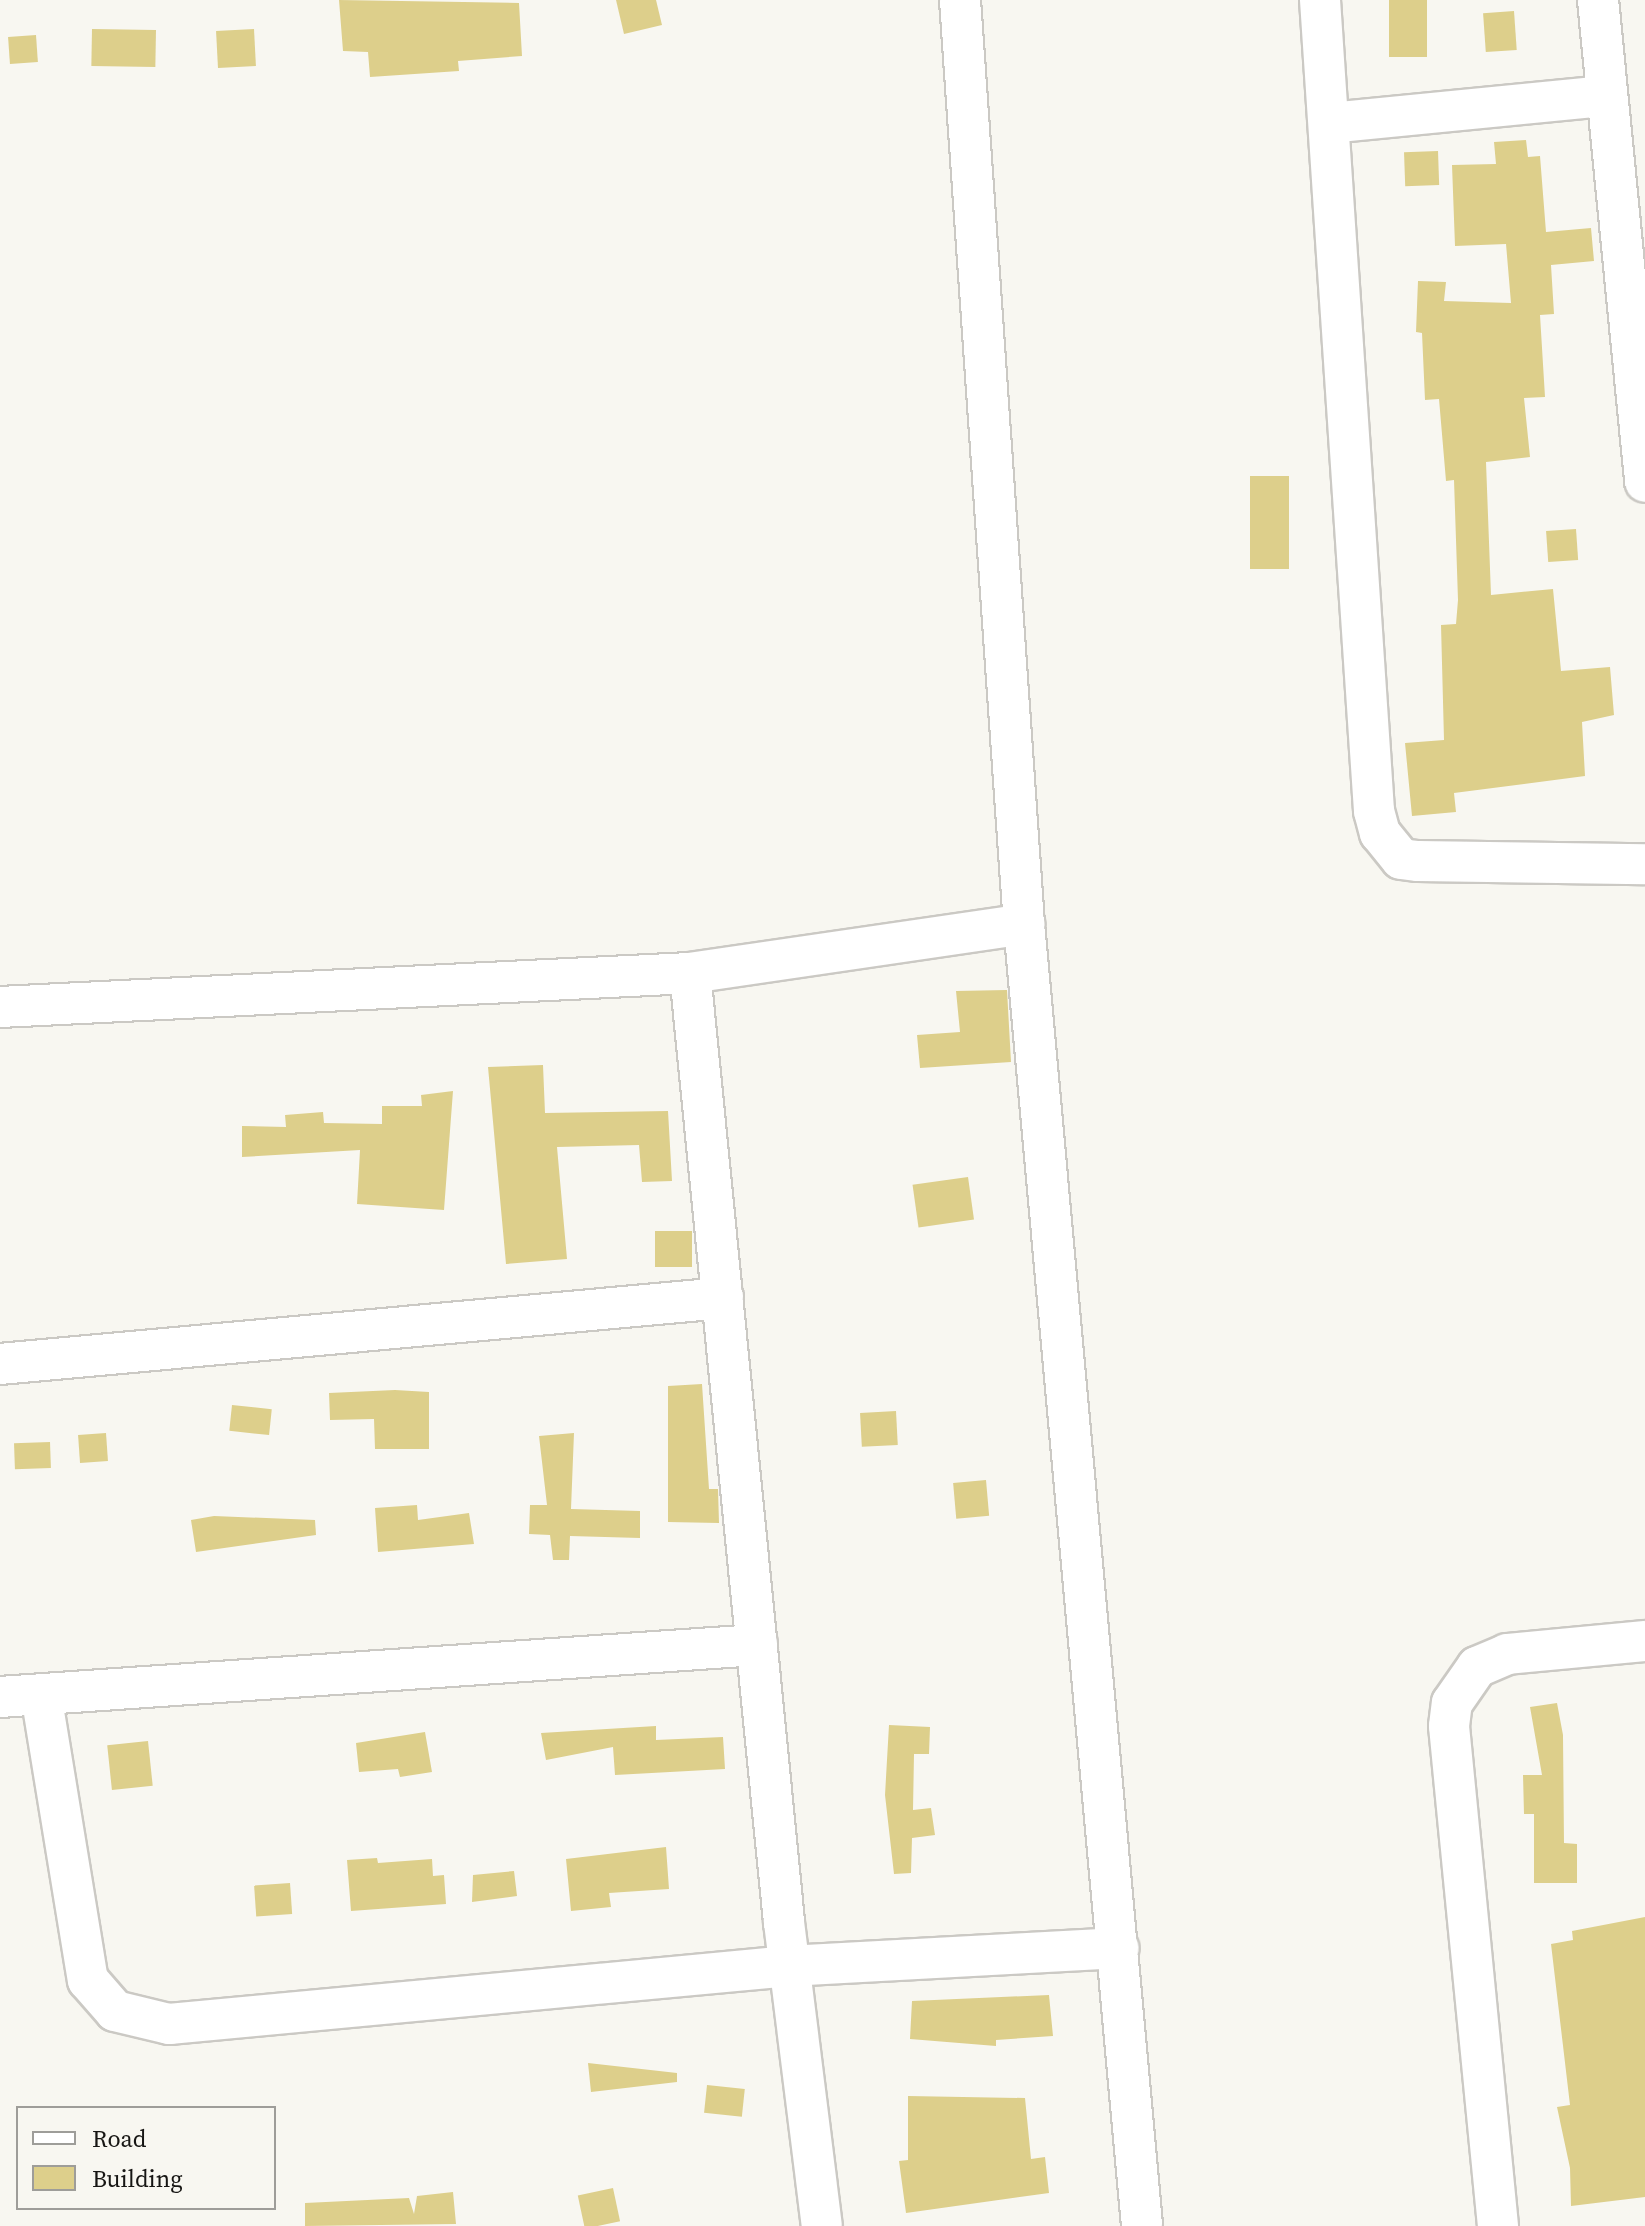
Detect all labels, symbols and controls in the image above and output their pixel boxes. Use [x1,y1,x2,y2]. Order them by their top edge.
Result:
legend [16,2106,276,2210]
text: Road [92,2122,146,2155]
text: Building [92,2162,183,2195]

